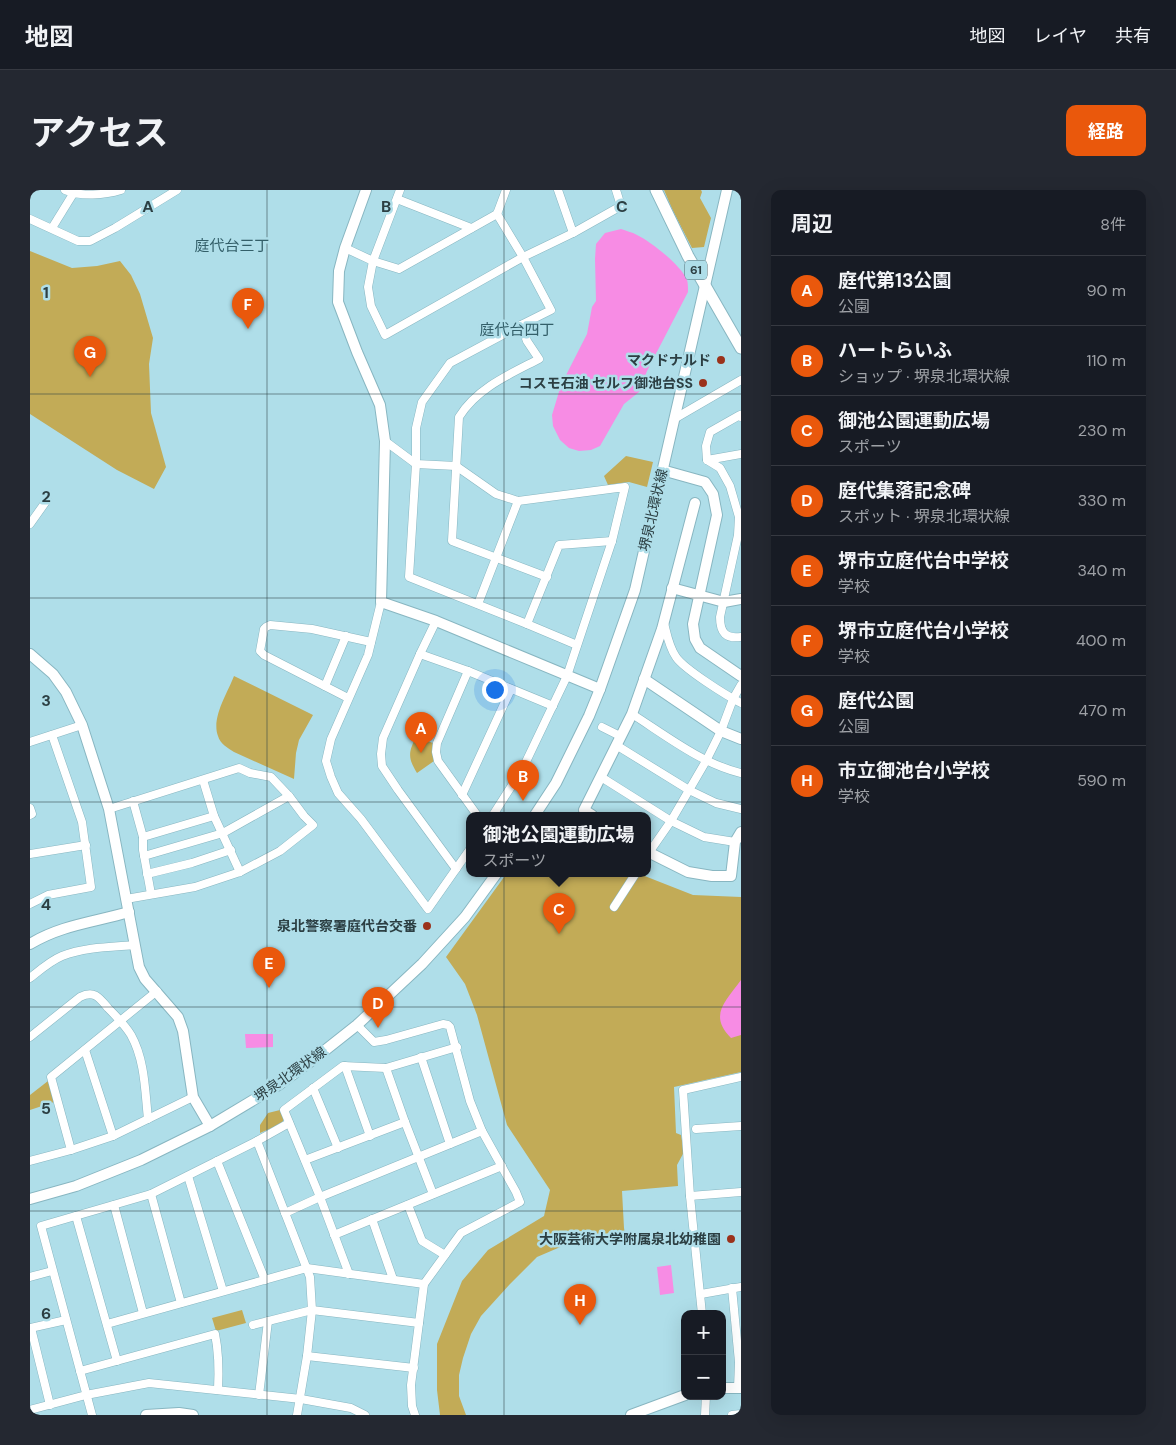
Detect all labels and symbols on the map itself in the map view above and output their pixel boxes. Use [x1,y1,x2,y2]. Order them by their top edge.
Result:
text: A [142,196,154,217]
text: B [381,196,391,217]
text: C [616,196,628,217]
district label: 庭代台三丁 [194,236,270,256]
road number: 61 [685,260,707,280]
text: 1 [43,282,49,303]
pin: F [232,288,264,329]
district label: 庭代台四丁 [479,320,555,340]
pin: G [74,336,106,377]
place label: マクドナルド [627,351,711,369]
marker: マクドナルド [715,354,727,366]
place label: コスモ石油 セルフ御池台SS [519,374,693,392]
marker: コスモ石油 セルフ御池台SS [697,377,709,389]
street label: 堺泉北環状線 [635,467,671,553]
text: 2 [41,486,51,507]
your location [482,677,508,703]
text: 3 [41,690,51,711]
pin: A [405,712,437,753]
pin: B [507,760,539,801]
pin: C [543,893,575,934]
text: 4 [41,894,51,915]
place label: 泉北警察署庭代台交番 [277,917,417,935]
marker: 泉北警察署庭代台交番 [421,920,433,932]
pin: E [253,947,285,988]
pin: D [362,987,394,1028]
street label: 堺泉北環状線 [250,1043,330,1105]
text: 5 [41,1098,51,1119]
place label: 大阪芸術大学附属泉北幼稚園 [539,1230,721,1248]
marker: 大阪芸術大学附属泉北幼稚園 [725,1233,737,1245]
pin: H [564,1284,596,1325]
text: 6 [41,1303,51,1324]

